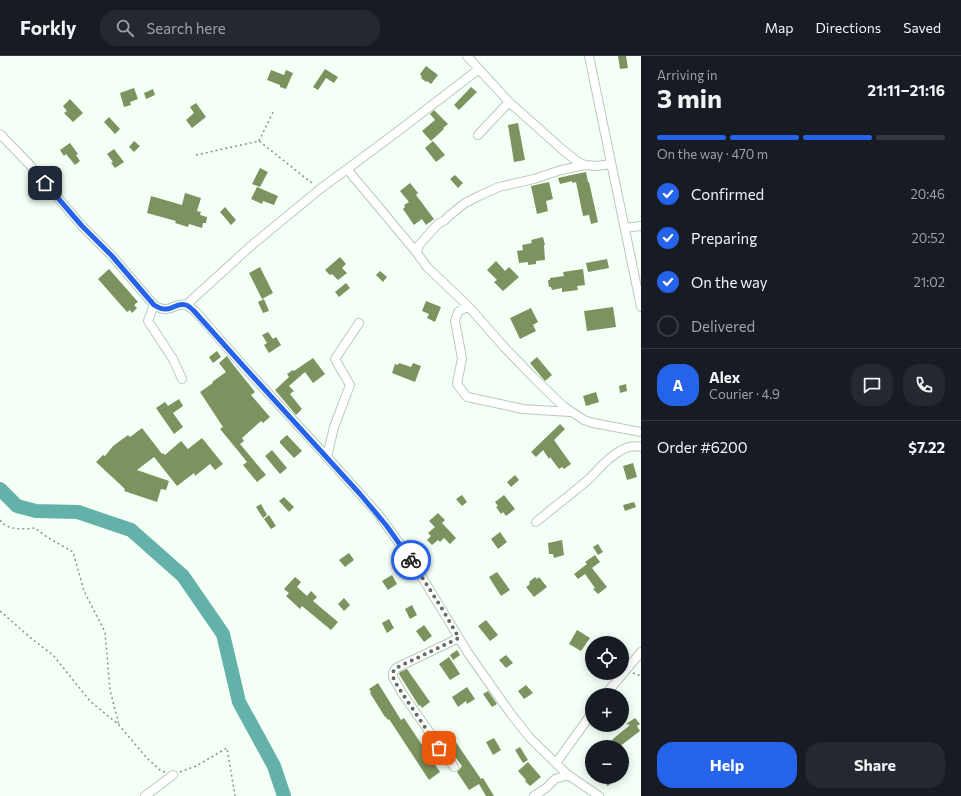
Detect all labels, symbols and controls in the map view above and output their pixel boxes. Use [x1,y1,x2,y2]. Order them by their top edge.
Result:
search box [100,10,380,46]
text: Forkly [20,16,76,39]
icon: search [114,17,136,39]
text: Search here [146,19,226,37]
text: Map [765,19,794,36]
text: Directions [816,19,881,36]
text: Saved [903,19,941,36]
text: Arriving in [657,67,717,83]
text: 21:11–21:16 [868,81,945,99]
text: 3 min [657,82,722,113]
text: On the way · 470 m [657,146,768,162]
pin [28,166,62,200]
icon: home [34,172,56,194]
icon: check [657,183,679,205]
text: Confirmed [691,185,764,203]
text: 20:46 [911,186,945,202]
icon: check [657,227,679,249]
text: Preparing [691,229,757,247]
text: 20:52 [912,230,945,246]
icon: check [657,271,679,293]
text: On the way [691,273,768,291]
text: 21:02 [914,274,945,290]
text: Delivered [691,317,755,335]
button: chat [851,364,893,406]
button: phone [903,364,945,406]
text: Alex [709,368,740,386]
text: A [673,376,683,394]
text: Courier · 4.9 [709,386,780,402]
text: Order #6200 [657,438,748,456]
text: $7.22 [908,438,945,456]
courier [391,540,431,580]
icon: bike [400,549,422,571]
map controls [585,636,629,784]
button: locate [585,636,629,680]
button: + [585,688,629,732]
pin [422,731,456,765]
icon: bag [428,737,450,759]
button: − [585,740,629,784]
button: Help [657,742,797,788]
button: Share [805,742,945,788]

